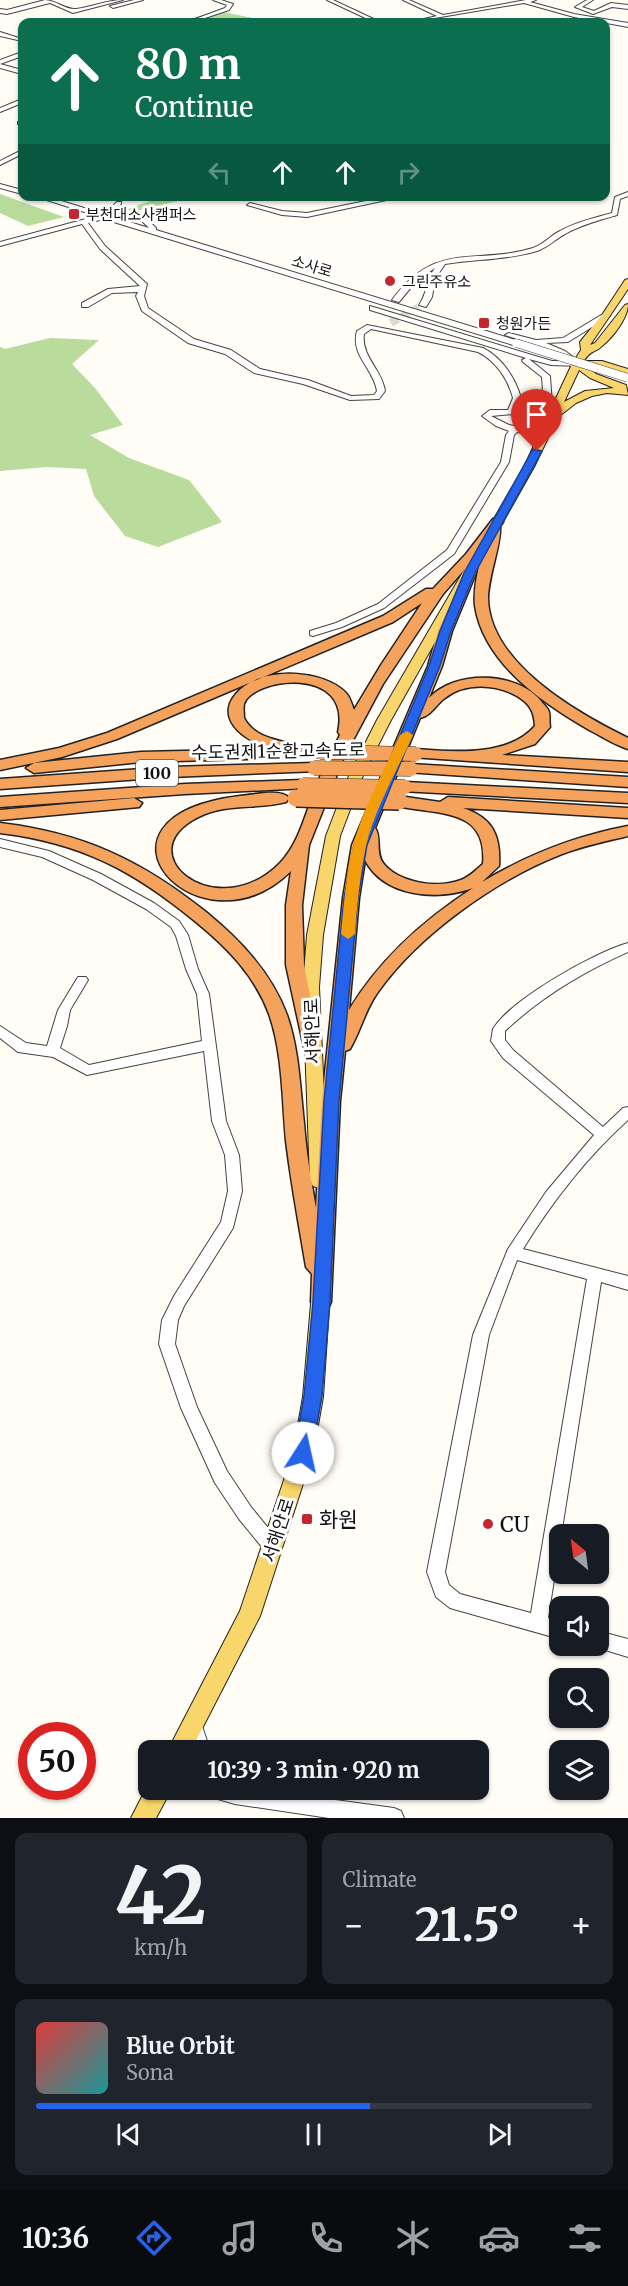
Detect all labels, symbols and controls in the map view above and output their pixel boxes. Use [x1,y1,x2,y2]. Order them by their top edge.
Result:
text: 80 m [135,38,241,90]
icon: ahead [36,42,114,120]
text: Continue [135,90,253,124]
icon: left [203,156,236,189]
icon: ahead [266,156,299,189]
icon: ahead [329,156,362,189]
icon: right [392,156,425,189]
place label: 부천대소사캠퍼스 [86,205,197,224]
marker: 부천대소사캠퍼스 [67,207,81,221]
street label: 소사로 [289,251,335,281]
place label: 그린주유소 [402,272,471,291]
marker: 그린주유소 [383,274,397,288]
place label: 청원가든 [496,314,551,333]
marker: 청원가든 [477,316,491,330]
pin [511,389,562,451]
icon: arrive [520,398,553,431]
street label: 수도권제1순환고속도로 [191,738,365,764]
road number: 100 [136,760,178,786]
street label: 서해안로 [299,997,325,1065]
position arrow [271,1421,335,1485]
street label: 서해안로 [257,1495,299,1565]
place label: 화원 [319,1506,358,1533]
place label: CU [500,1511,530,1538]
marker: 화원 [300,1512,314,1526]
marker: CU [481,1517,495,1531]
north arrow [549,1524,609,1584]
map controls [549,1524,609,1800]
button: sound [549,1596,609,1656]
button: search [549,1668,609,1728]
speed limit sign: 50 [18,1722,96,1800]
button: layers [549,1740,609,1800]
text: 10:39 · 3 min · 920 m [207,1756,420,1784]
text: 42 [115,1847,207,1945]
text: Climate [343,1867,417,1892]
text: 21.5° [415,1897,520,1953]
text: − [343,1905,365,1946]
text: + [570,1905,592,1946]
text: km/h [134,1935,187,1960]
text: Blue Orbit [126,2032,235,2060]
text: Sona [126,2060,174,2085]
icon: previous [112,2118,145,2151]
icon: pause [297,2118,330,2151]
icon: next [483,2118,516,2151]
icon: directions [133,2217,175,2259]
icon: music [219,2217,261,2259]
icon: phone [305,2217,347,2259]
icon: climate [392,2217,434,2259]
icon: car [478,2217,520,2259]
icon: filters [564,2217,606,2259]
text: 10:36 [22,2221,89,2255]

